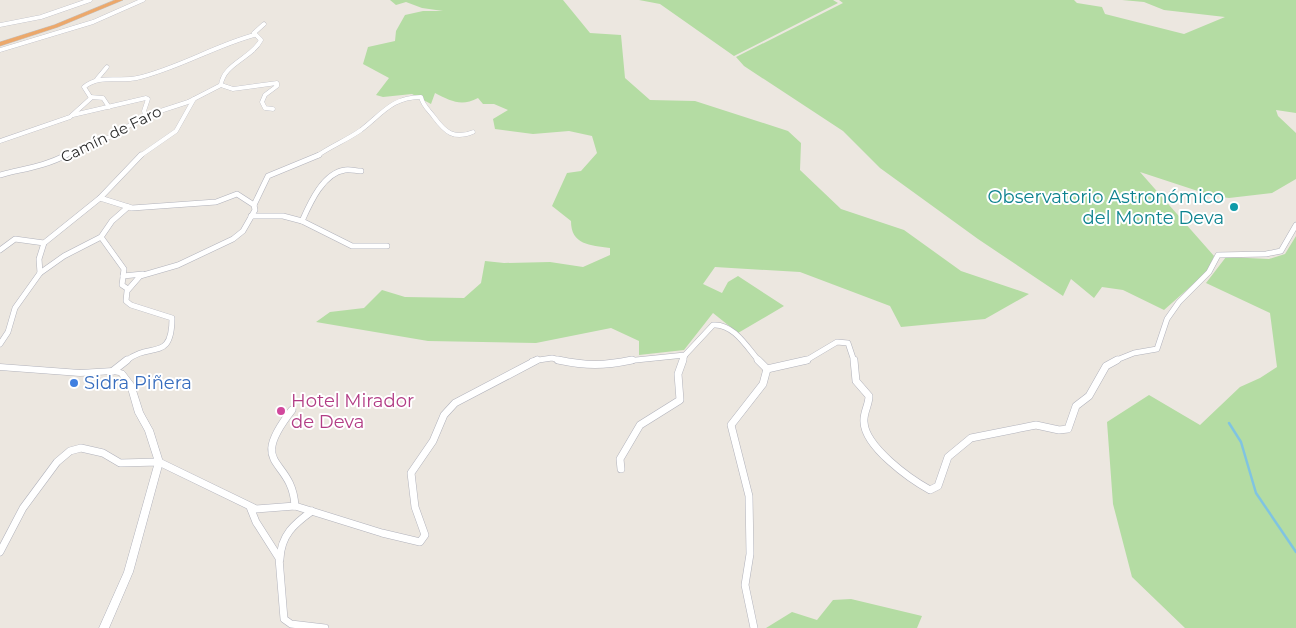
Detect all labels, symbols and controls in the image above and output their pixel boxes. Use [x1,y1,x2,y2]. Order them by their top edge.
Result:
street label: Camín de Faro [57,101,165,167]
place label: Observatorio Astronómico del Monte Deva [988,186,1224,229]
marker: Observatorio Astronómico del Monte Deva [1228,201,1240,213]
place label: Sidra Piñera [84,372,192,394]
marker: Sidra Piñera [68,377,80,389]
place label: Hotel Mirador de Deva [291,390,414,433]
marker: Hotel Mirador de Deva [275,405,287,417]

